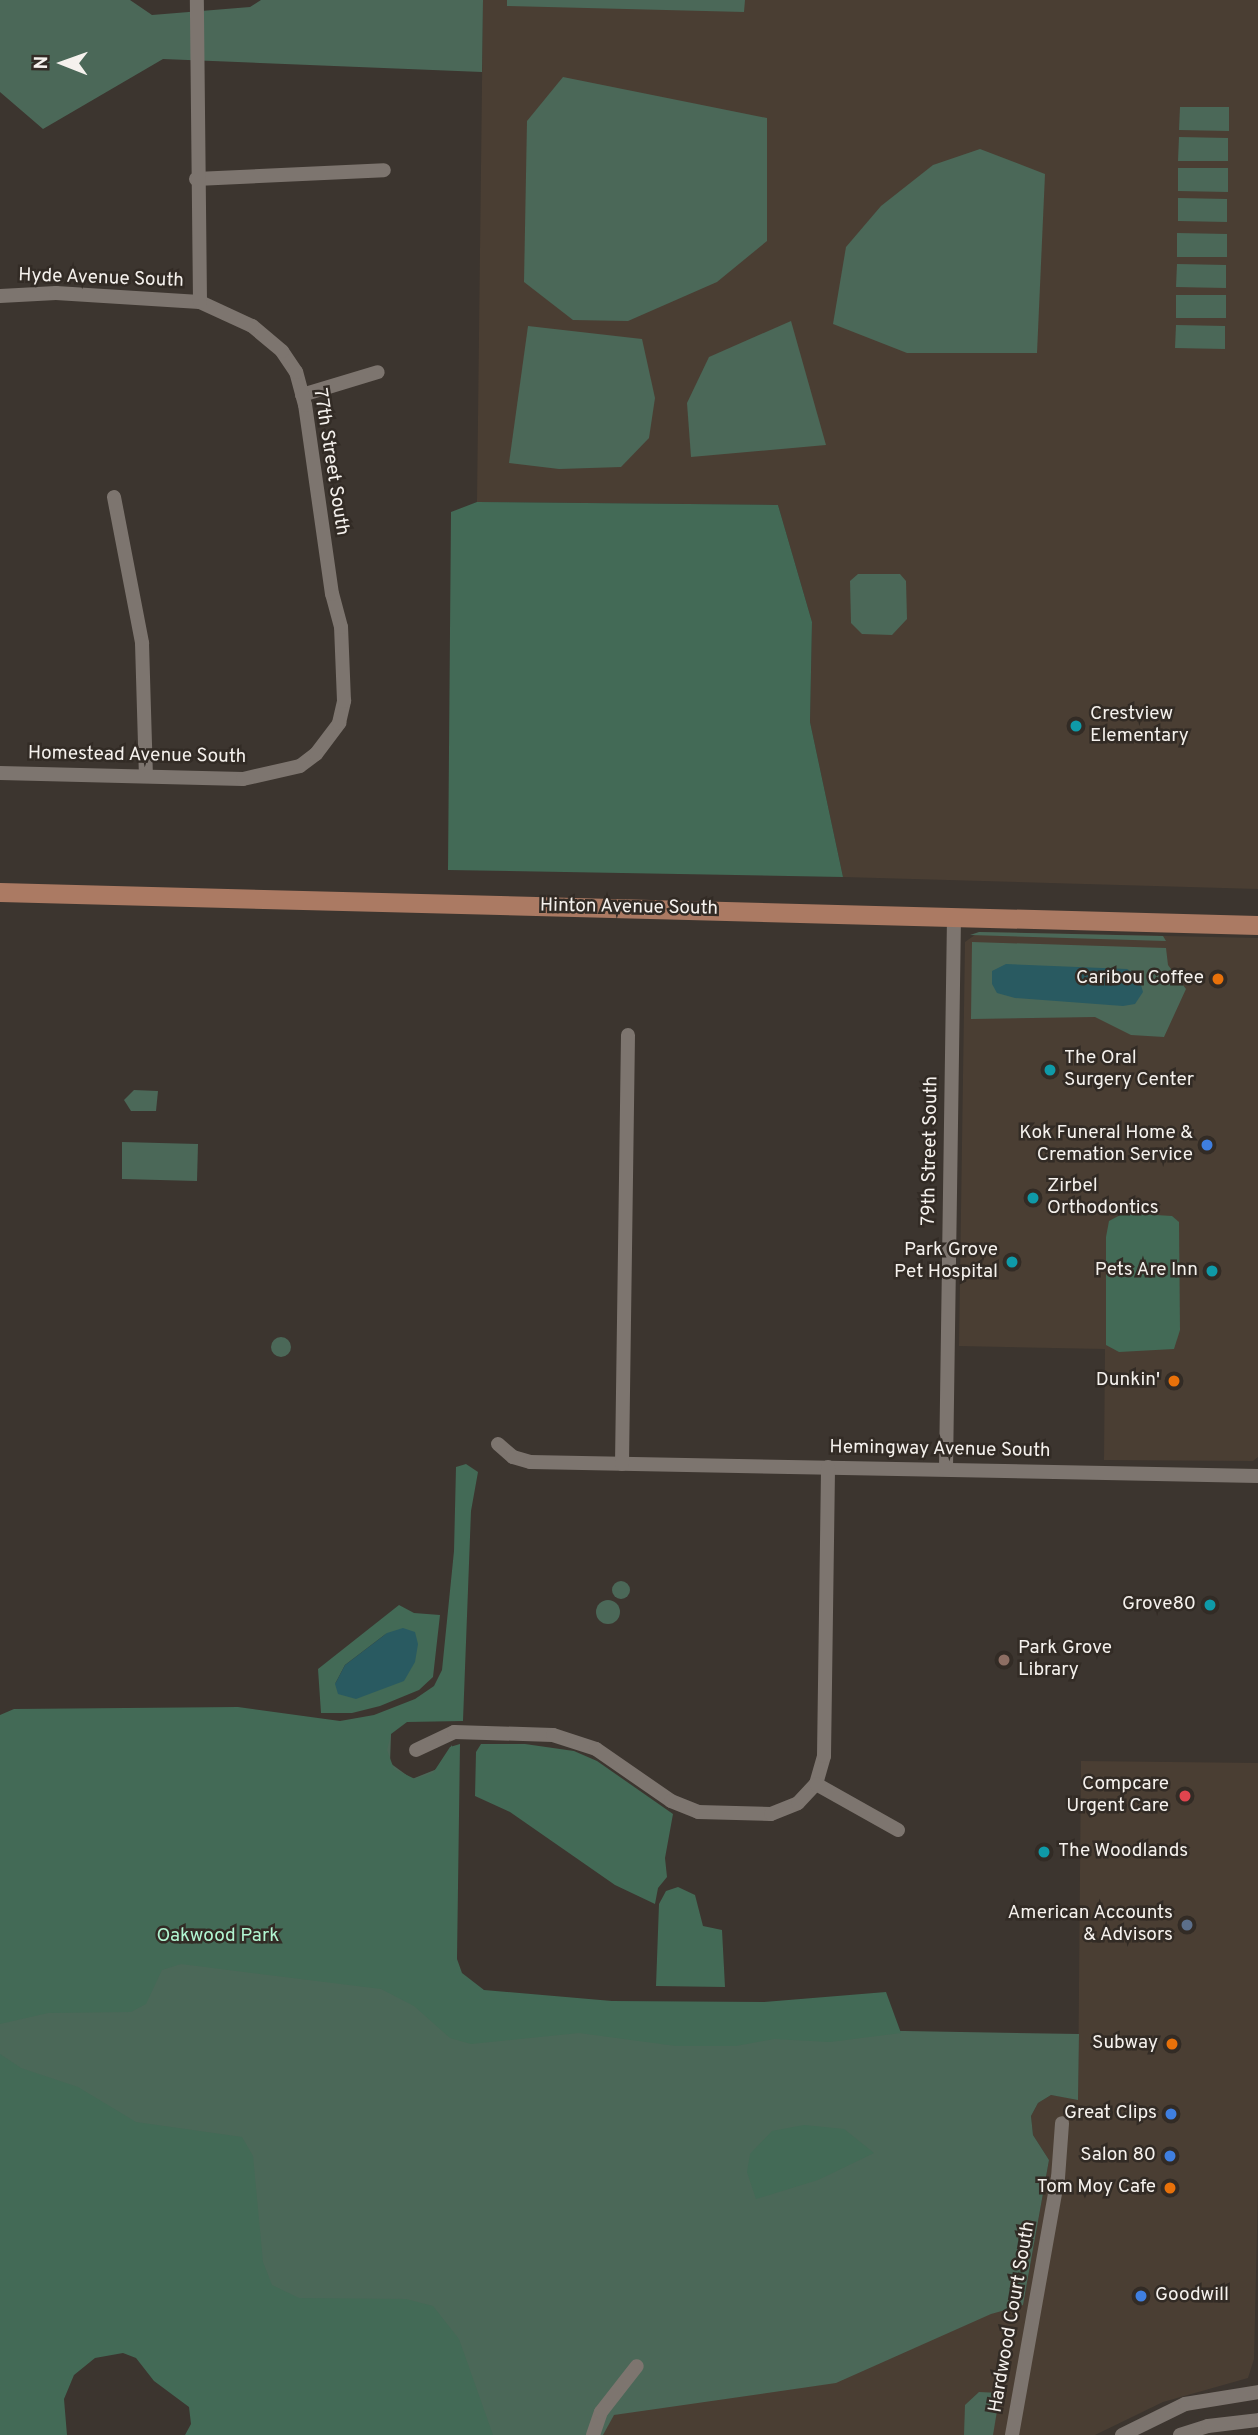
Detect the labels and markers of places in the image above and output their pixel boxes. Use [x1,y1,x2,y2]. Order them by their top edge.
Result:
place label: Crestview Elementary [1090,704,1189,748]
marker: Crestview Elementary [1068,718,1084,734]
place label: Caribou Coffee [1076,968,1204,990]
marker: Caribou Coffee [1210,971,1226,987]
place label: The Oral Surgery Center [1064,1048,1194,1092]
marker: The Oral Surgery Center [1042,1062,1058,1078]
place label: Kok Funeral Home & Cremation Service [1019,1123,1193,1167]
marker: Kok Funeral Home & Cremation Service [1199,1137,1215,1153]
place label: Zirbel Orthodontics [1047,1176,1159,1220]
marker: Zirbel Orthodontics [1025,1190,1041,1206]
place label: Park Grove Pet Hospital [894,1240,998,1284]
marker: Park Grove Pet Hospital [1004,1254,1020,1270]
place label: Pets Are Inn [1094,1260,1198,1282]
marker: Pets Are Inn [1204,1263,1220,1279]
place label: Dunkin' [1096,1370,1160,1392]
marker: Dunkin' [1166,1373,1182,1389]
place label: Grove80 [1122,1594,1196,1616]
marker: Grove80 [1202,1597,1218,1613]
place label: Park Grove Library [1018,1638,1112,1682]
marker: Park Grove Library [996,1652,1012,1668]
place label: Compcare Urgent Care [1066,1774,1169,1818]
marker: Compcare Urgent Care [1175,1786,1195,1806]
place label: The Woodlands [1058,1841,1189,1863]
marker: The Woodlands [1036,1844,1052,1860]
place label: American Accounts & Advisors [1007,1903,1173,1947]
marker: American Accounts & Advisors [1179,1917,1195,1933]
place label: Subway [1092,2033,1158,2055]
marker: Subway [1164,2036,1180,2052]
place label: Great Clips [1064,2103,1157,2125]
marker: Great Clips [1163,2106,1179,2122]
place label: Salon 80 [1080,2145,1156,2167]
marker: Salon 80 [1162,2148,1178,2164]
place label: Tom Moy Cafe [1037,2177,1156,2199]
marker: Tom Moy Cafe [1162,2180,1178,2196]
place label: Goodwill [1155,2285,1229,2307]
marker: Goodwill [1133,2288,1149,2304]

